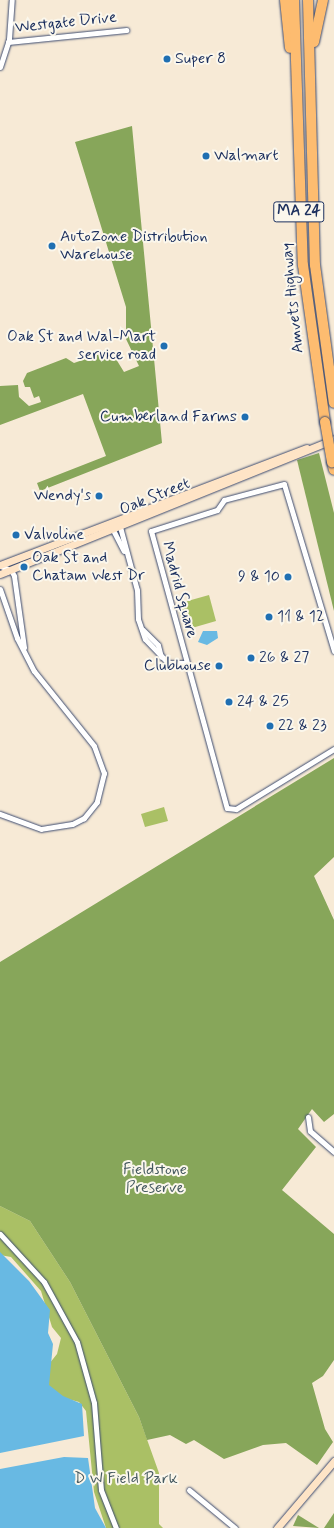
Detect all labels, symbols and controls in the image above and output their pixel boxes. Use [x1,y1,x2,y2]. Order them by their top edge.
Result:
street label: Westgate Drive [15,8,117,38]
place label: Super 8 [175,49,226,69]
marker: Super 8 [162,54,172,64]
place label: Walmart [214,146,279,166]
marker: Walmart [201,151,211,161]
road number: MA 24 [273,199,325,225]
place label: AutoZone Distribution Warehouse [60,227,207,265]
marker: AutoZone Distribution Warehouse [47,241,57,251]
street label: Amvets Highway [278,241,308,355]
place label: Oak St and Wal-Mart service road [7,327,156,365]
marker: Oak St and Wal-Mart service road [159,341,169,351]
place label: Cumberland Farms [97,407,237,427]
marker: Cumberland Farms [240,412,250,422]
street label: Oak Street [116,474,194,520]
place label: Wendy's [34,486,91,506]
marker: Wendy's [94,491,104,501]
place label: Valvoline [24,525,84,545]
marker: Valvoline [11,530,21,540]
street label: Madrid Square [157,539,201,641]
place label: Oak St and Chatam West Dr [32,548,146,586]
marker: Oak St and Chatam West Dr [19,562,29,572]
place label: 9 & 10 [238,567,280,587]
marker: 9 & 10 [283,572,293,582]
place label: 11 & 12 [277,607,324,627]
marker: 11 & 12 [264,612,274,622]
place label: 26 & 27 [259,648,309,668]
marker: 26 & 27 [246,653,256,663]
place label: Clubhouse [144,656,211,676]
marker: Clubhouse [214,661,224,671]
place label: 24 & 25 [237,692,289,712]
marker: 24 & 25 [224,697,234,707]
place label: 22 & 23 [278,716,327,736]
marker: 22 & 23 [265,721,275,731]
park label: Fieldstone Preserve [123,1160,187,1198]
park label: D W Field Park [75,1469,177,1489]

